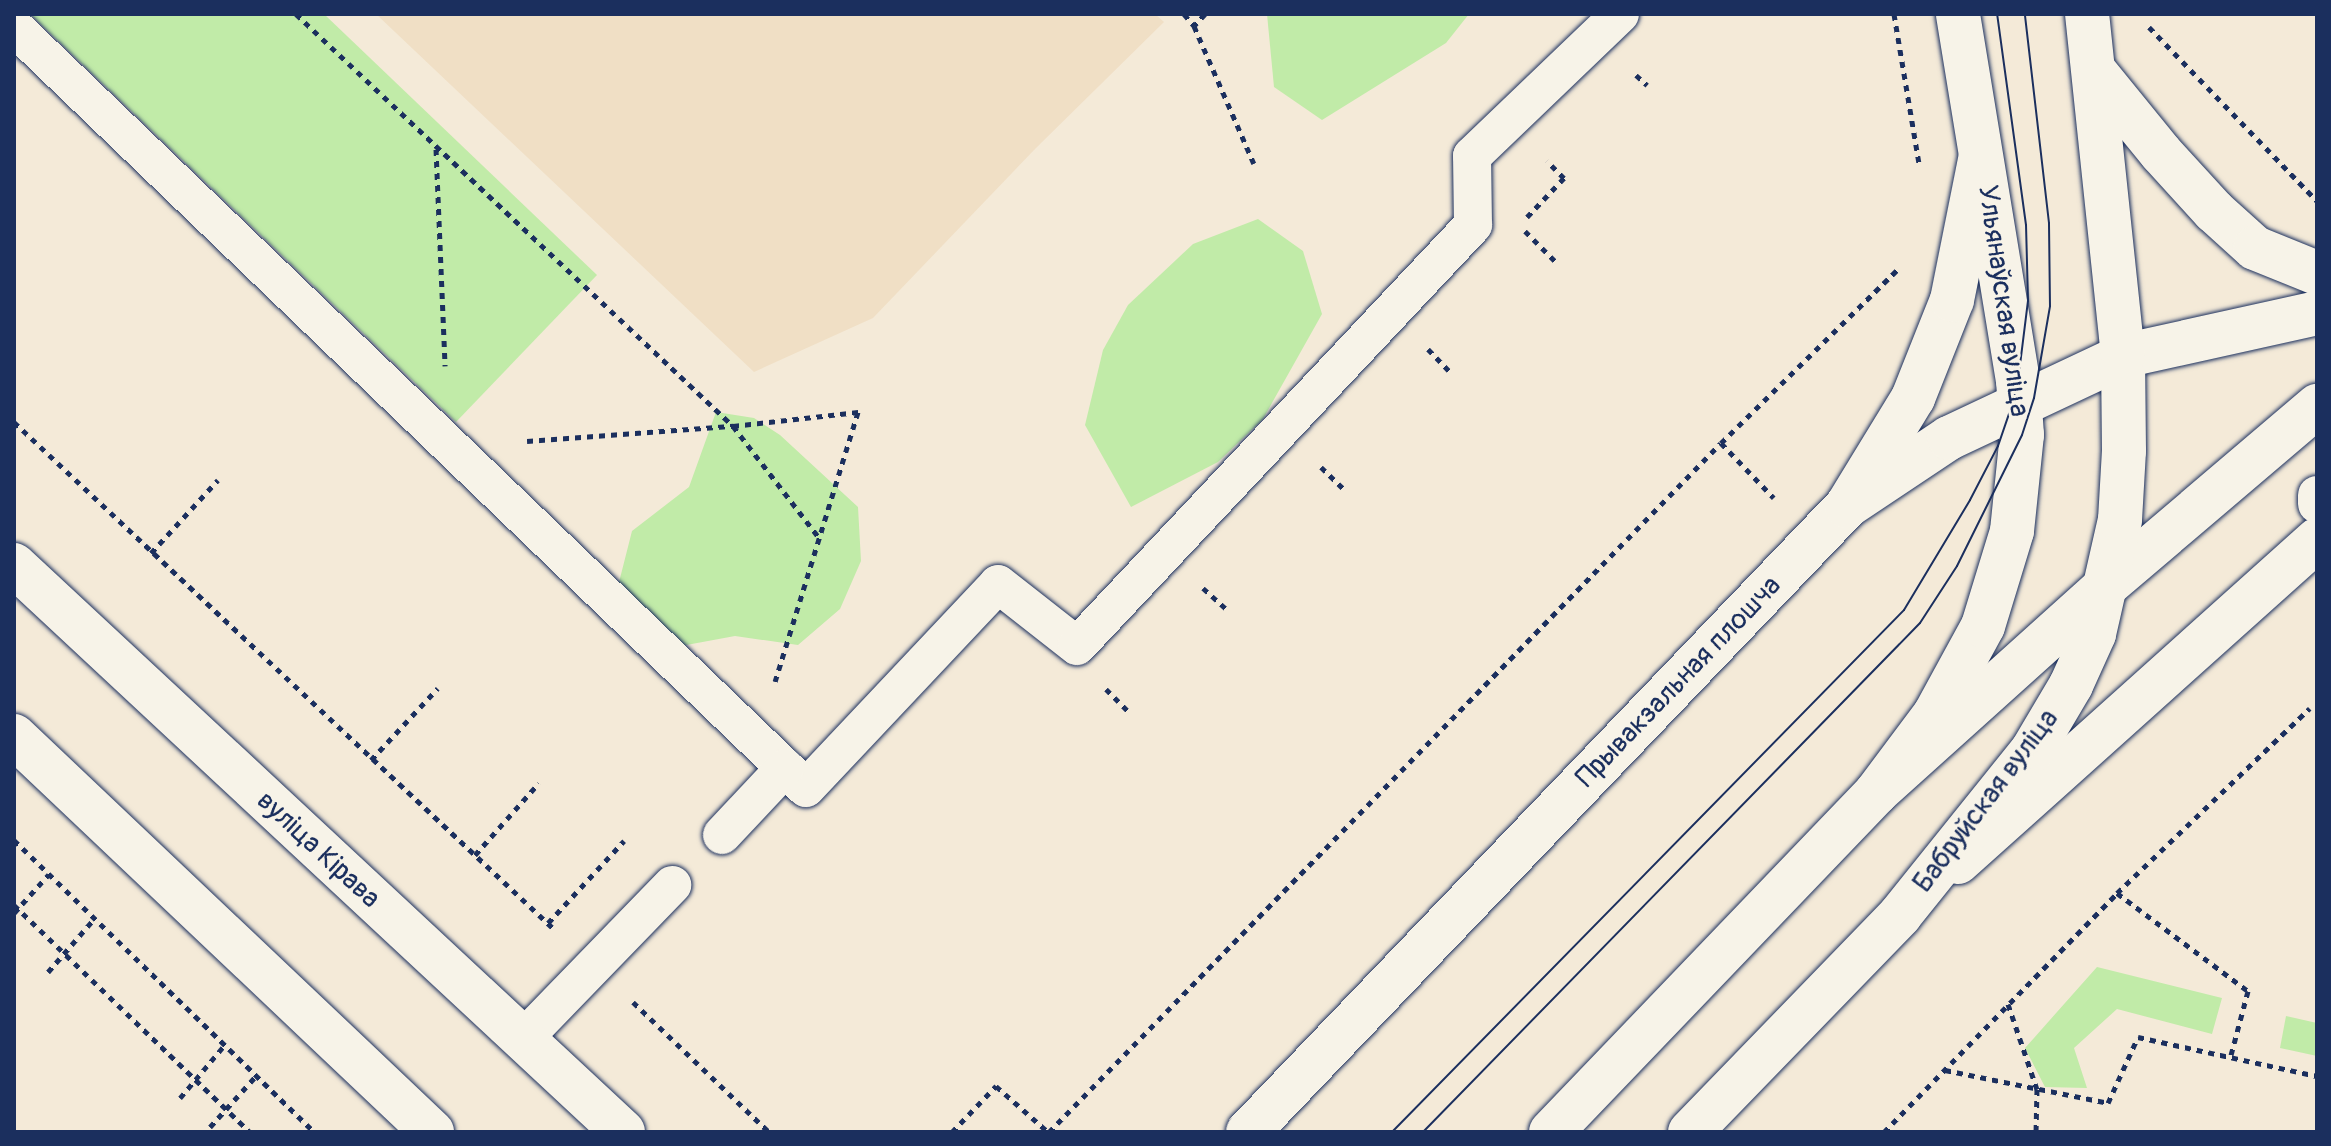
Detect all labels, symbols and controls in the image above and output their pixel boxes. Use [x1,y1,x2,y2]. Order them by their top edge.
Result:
street label: Ульянаўская вуліца [1970,183,2036,419]
street label: Прывакзальная плошча [1569,569,1789,795]
street label: Бабруйская вуліца [1906,703,2066,899]
street label: вуліца Кірава [249,784,387,916]

